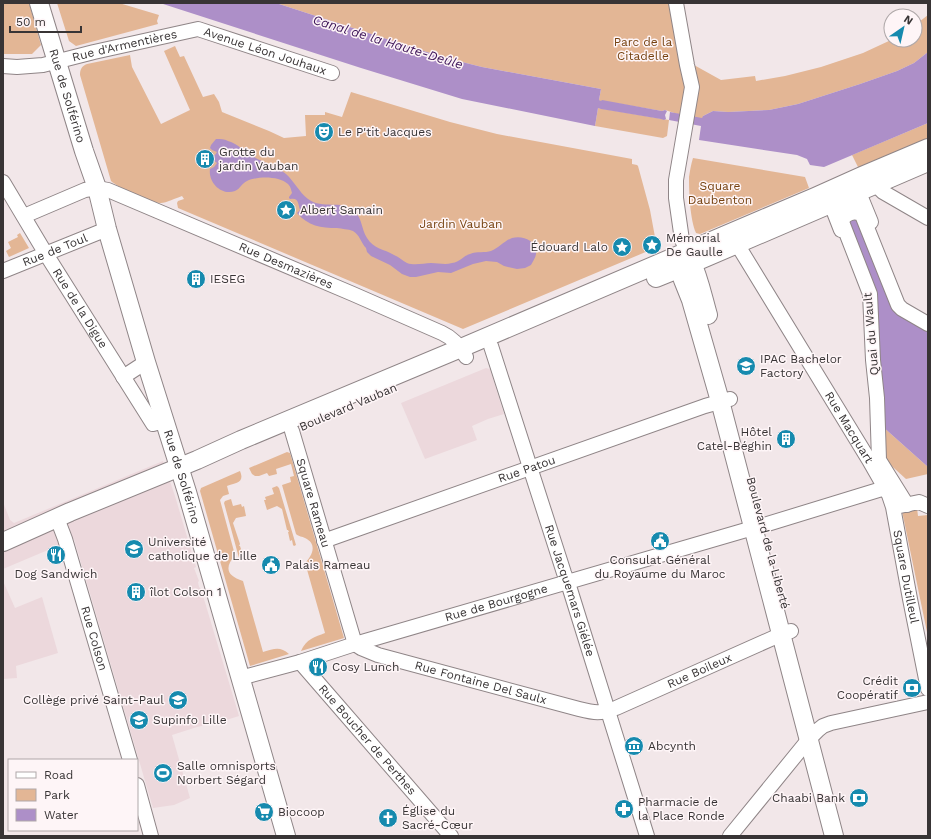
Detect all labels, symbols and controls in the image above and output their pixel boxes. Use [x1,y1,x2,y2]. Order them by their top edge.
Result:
scale bar [10,8,81,34]
north arrow [883,8,923,48]
water label: Canal de la Haute-Deûle [311,12,465,72]
text: N [901,12,915,28]
text: 50 m [16,15,46,29]
street label: Avenue Léon Jouhaux [202,24,328,78]
street label: Rue d'Armentières [71,27,178,64]
park label: Parc de la Citadelle [614,35,673,63]
street label: Rue de Solférino [46,47,88,145]
theatre icon: Le P'tit Jacques [313,121,335,143]
place label: Le P'tit Jacques [338,125,431,139]
place label: Grotte du jardin Vauban [218,145,299,173]
building icon: Grotte du jardin Vauban [194,148,216,170]
park label: Square Daubenton [688,179,752,207]
place icon: Albert Samain [275,199,297,221]
place label: Albert Samain [300,203,383,217]
park label: Jardin Vauban [420,217,502,231]
street label: Rue de Toul [20,231,90,269]
place label: Mémorial De Gaulle [666,231,723,259]
place icon: Mémorial De Gaulle [641,234,663,256]
place icon: Édouard Lalo [611,236,633,258]
street label: Rue Desmazières [237,239,335,292]
place label: Édouard Lalo [530,240,608,254]
street label: Rue de la Digue [50,266,111,351]
building icon: IESEG [185,268,207,290]
place label: IESEG [210,272,245,286]
street label: Quai du Wault [860,292,882,376]
place label: IPAC Bachelor Factory [760,352,842,380]
school or university icon: IPAC Bachelor Factory [735,355,757,377]
street label: Boulevard Vauban [297,380,399,434]
street label: Rue Macquart [822,389,876,466]
place label: Hôtel Catel-Béghin [697,425,772,453]
street label: Rue de Solférino [161,428,203,525]
building icon: Hôtel Catel-Béghin [775,428,797,450]
street label: Rue Patou [496,453,557,486]
street label: Square Rameau [293,457,333,549]
street label: Boulevard de la Liberté [744,475,792,611]
street label: Rue Jacquemars Giélée [542,523,598,658]
street label: Square Dutilleul [890,529,922,625]
public building icon: Consulat Général du Royaume du Maroc [649,530,671,552]
place label: Université catholique de Lille [148,535,257,563]
school or university icon: Université catholique de Lille [123,538,145,560]
restaurant icon: Dog Sandwich [45,544,67,566]
place label: Consulat Général du Royaume du Maroc [594,553,726,581]
public building icon: Palais Rameau [260,554,282,576]
place label: Palais Rameau [285,558,371,572]
place label: Dog Sandwich [14,567,98,581]
building icon: îlot Colson 1 [125,581,147,603]
street label: Rue de Bourgogne [443,581,549,624]
place label: îlot Colson 1 [149,585,222,599]
street label: Rue Colson [78,604,110,672]
street label: Rue Boileux [665,650,734,691]
restaurant icon: Cosy Lunch [307,656,329,678]
street label: Rue Fontaine Del Saulx [413,658,548,707]
place label: Cosy Lunch [332,660,399,674]
place label: Crédit Coopératif [837,674,898,702]
bank icon: Crédit Coopératif [901,677,923,699]
street label: Rue Boucher de Perthes [316,682,419,798]
school or university icon: Collège privé Saint-Paul [167,689,189,711]
place label: Collège privé Saint-Paul [23,693,164,707]
school or university icon: Supinfo Lille [128,709,150,731]
place label: Supinfo Lille [153,713,227,727]
museum icon: Abcynth [623,735,645,757]
place label: Abcynth [648,739,696,753]
legend [8,759,138,831]
place label: Salle omnisports Norbert Ségard [177,759,276,787]
sports icon: Salle omnisports Norbert Ségard [152,762,174,784]
text: Road [44,768,73,782]
bank icon: Chaabi Bank [848,787,870,809]
text: Park [44,788,70,802]
place label: Chaabi Bank [772,791,845,805]
place label: Pharmacie de la Place Ronde [638,795,725,823]
pharmacy icon: Pharmacie de la Place Ronde [613,798,635,820]
supermarket icon: Biocoop [253,801,275,823]
place label: Église du Sacré-Cœur [402,804,473,832]
place label: Biocoop [278,805,325,819]
church icon: Église du Sacré-Cœur [377,807,399,829]
text: Water [44,808,79,822]

